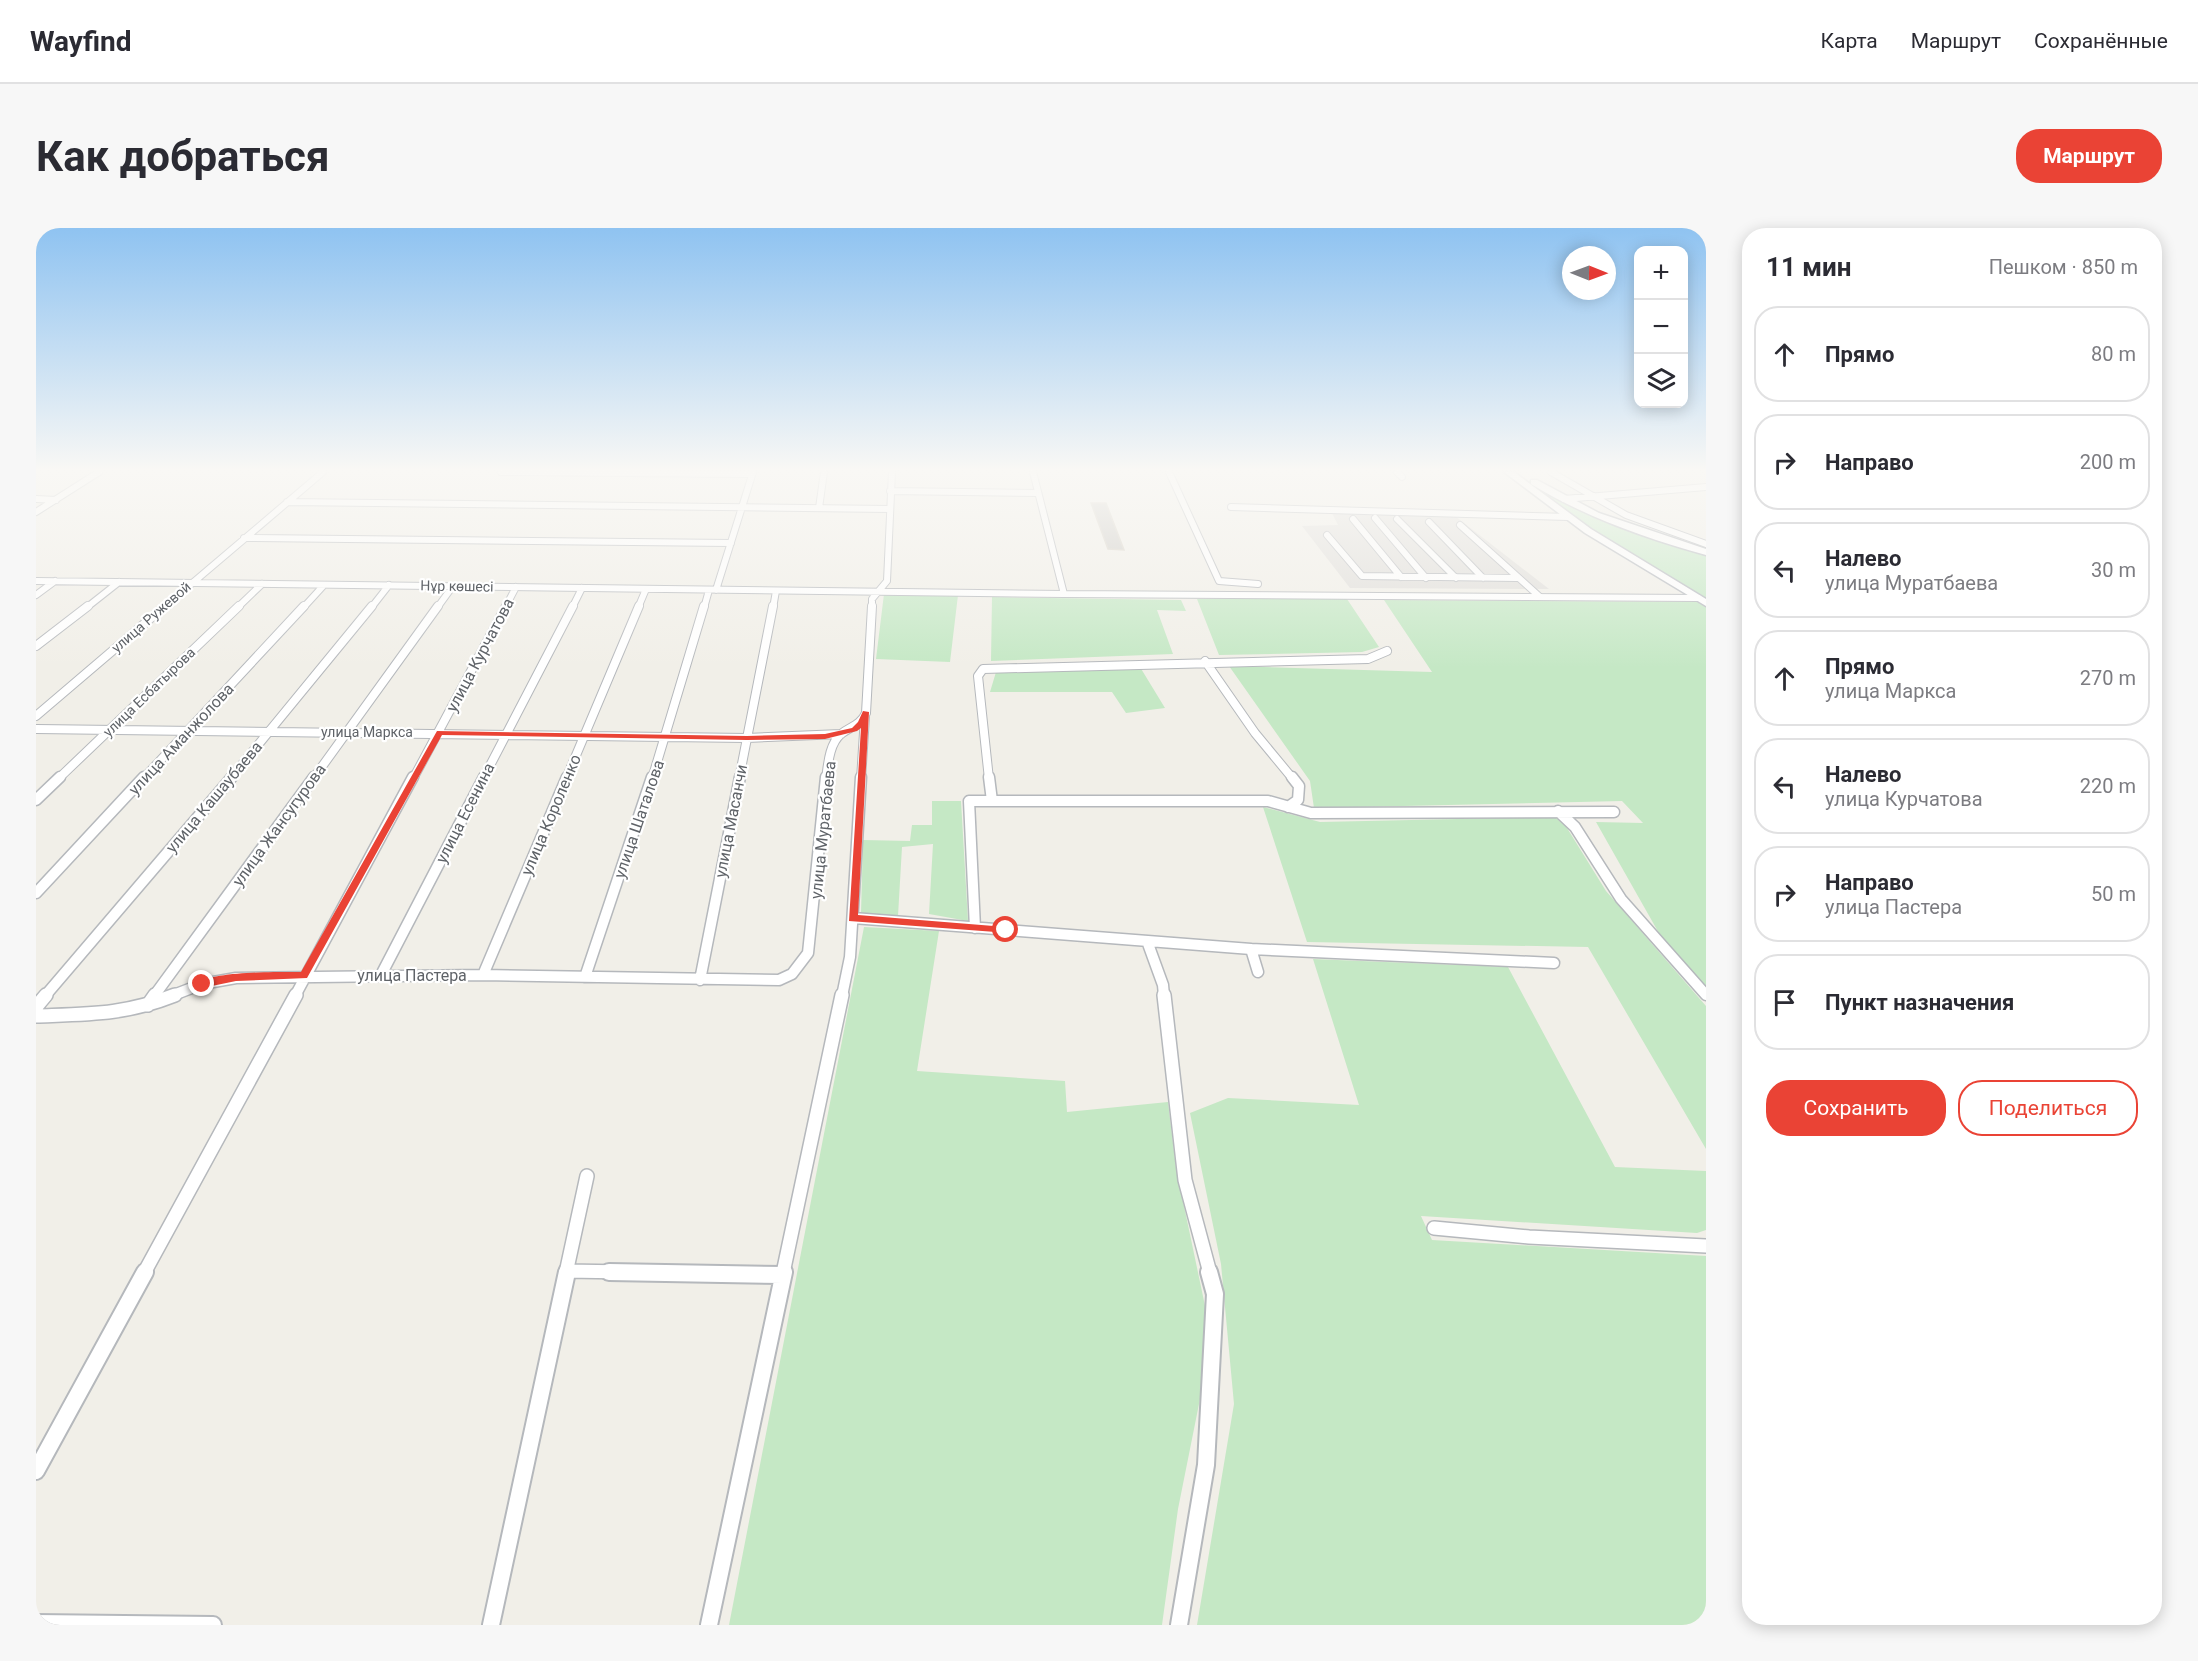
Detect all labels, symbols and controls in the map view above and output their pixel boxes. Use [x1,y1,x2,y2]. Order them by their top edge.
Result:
text: Wayfind [30,25,131,58]
text: Карта [1821,29,1878,53]
text: Маршрут [1911,29,2001,53]
text: Сохранённые [2034,29,2168,53]
button: Маршрут [2016,129,2162,183]
text: Как добраться [36,132,330,181]
north arrow [1562,246,1616,300]
map controls [1634,246,1688,408]
button: + [1634,246,1688,300]
text: 11 мин [1766,252,1851,282]
text: Пешком · 850 m [1989,255,2138,279]
button: − [1634,300,1688,354]
icon: ahead [1768,338,1801,371]
text: Прямо [1825,342,1894,367]
text: 80 m [2091,342,2136,366]
button: layers [1634,354,1688,408]
icon: right [1768,446,1801,479]
text: Направо [1825,450,1914,475]
text: 200 m [2080,450,2136,474]
text: Налево [1825,546,1902,571]
icon: left [1768,554,1801,587]
text: 30 m [2091,558,2136,582]
text: улица Муратбаева [1825,571,1998,595]
street label: Нұр көшесі [420,577,494,595]
street label: улица Ружевой [108,578,194,656]
street label: улица Курчатова [442,595,518,715]
street label: улица Есбатырова [100,644,198,740]
text: Прямо [1825,654,1894,679]
icon: ahead [1768,662,1801,695]
text: 270 m [2080,666,2136,690]
street label: улица Аманжолова [124,679,238,799]
text: улица Маркса [1825,679,1956,703]
street label: улица Маркса [321,724,413,740]
street label: улица Кашаубаева [162,737,266,857]
street label: улица Короленко [517,752,585,878]
street label: улица Шаталова [610,757,668,881]
street label: улица Жансугурова [228,760,330,890]
street label: улица Есенина [432,760,498,866]
street label: улица Муратбаева [806,760,840,900]
text: Налево [1825,762,1902,787]
street label: улица Масанчи [711,763,751,879]
icon: left [1768,770,1801,803]
text: 220 m [2080,774,2136,798]
text: улица Курчатова [1825,787,1983,811]
text: Направо [1825,870,1914,895]
icon: right [1768,878,1801,911]
text: 50 m [2091,882,2136,906]
text: улица Пастера [1825,895,1962,919]
route start [992,916,1018,942]
street label: улица Пастера [357,966,467,985]
route end [188,970,214,996]
icon: arrive [1768,986,1801,1019]
text: Пункт назначения [1825,990,2014,1015]
button: Сохранить [1766,1080,1946,1136]
button: Поделиться [1958,1080,2138,1136]

